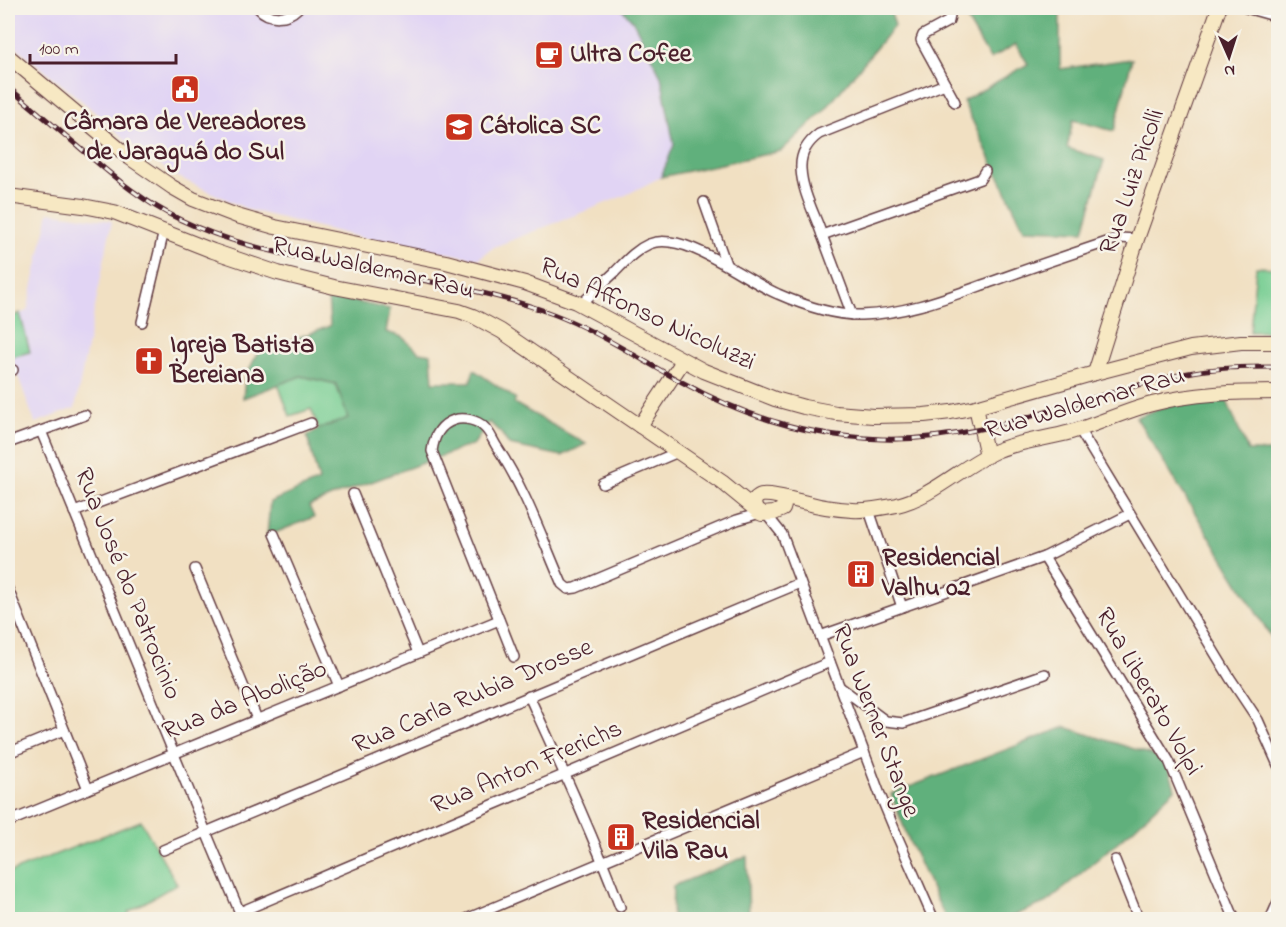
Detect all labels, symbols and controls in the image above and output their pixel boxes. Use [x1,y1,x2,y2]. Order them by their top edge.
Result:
scale bar [30,27,176,65]
north arrow [1199,27,1259,87]
place label: Ultra Cofee [570,36,693,74]
text: 100 m [39,37,79,63]
cafe icon: Ultra Cofee [533,39,565,71]
text: N [1223,58,1236,82]
public building icon: Câmara de Vereadores de Jaraguá do Sul [169,73,201,105]
place label: Câmara de Vereadores de Jaraguá do Sul [64,104,306,173]
street label: Rua Luiz Picolli [1090,104,1176,260]
place label: Cátolica SC [480,108,601,146]
school or university icon: Cátolica SC [443,111,475,143]
street label: Rua Waldemar Rau [268,227,478,311]
street label: Rua Affonso Nicoluzzi [533,248,761,382]
place label: Igreja Batista Bereiana [169,327,314,395]
church icon: Igreja Batista Bereiana [133,345,165,377]
street label: Rua Waldemar Rau [980,357,1190,451]
street label: Rua José do Patrocinio [63,462,191,706]
place label: Residencial Valhu 02 [881,540,1000,608]
building icon: Residencial Valhu 02 [845,558,877,590]
street label: Rua Liberato Volpi [1084,601,1212,783]
street label: Rua Werner Stange [821,619,929,823]
street label: Rua Carla Rubia Drosse [347,629,599,765]
street label: Rua da Abolição [157,651,333,751]
street label: Rua Anton Frerichs [425,711,629,825]
place label: Residencial Vila Rau [641,803,760,871]
building icon: Residencial Vila Rau [605,821,637,853]

